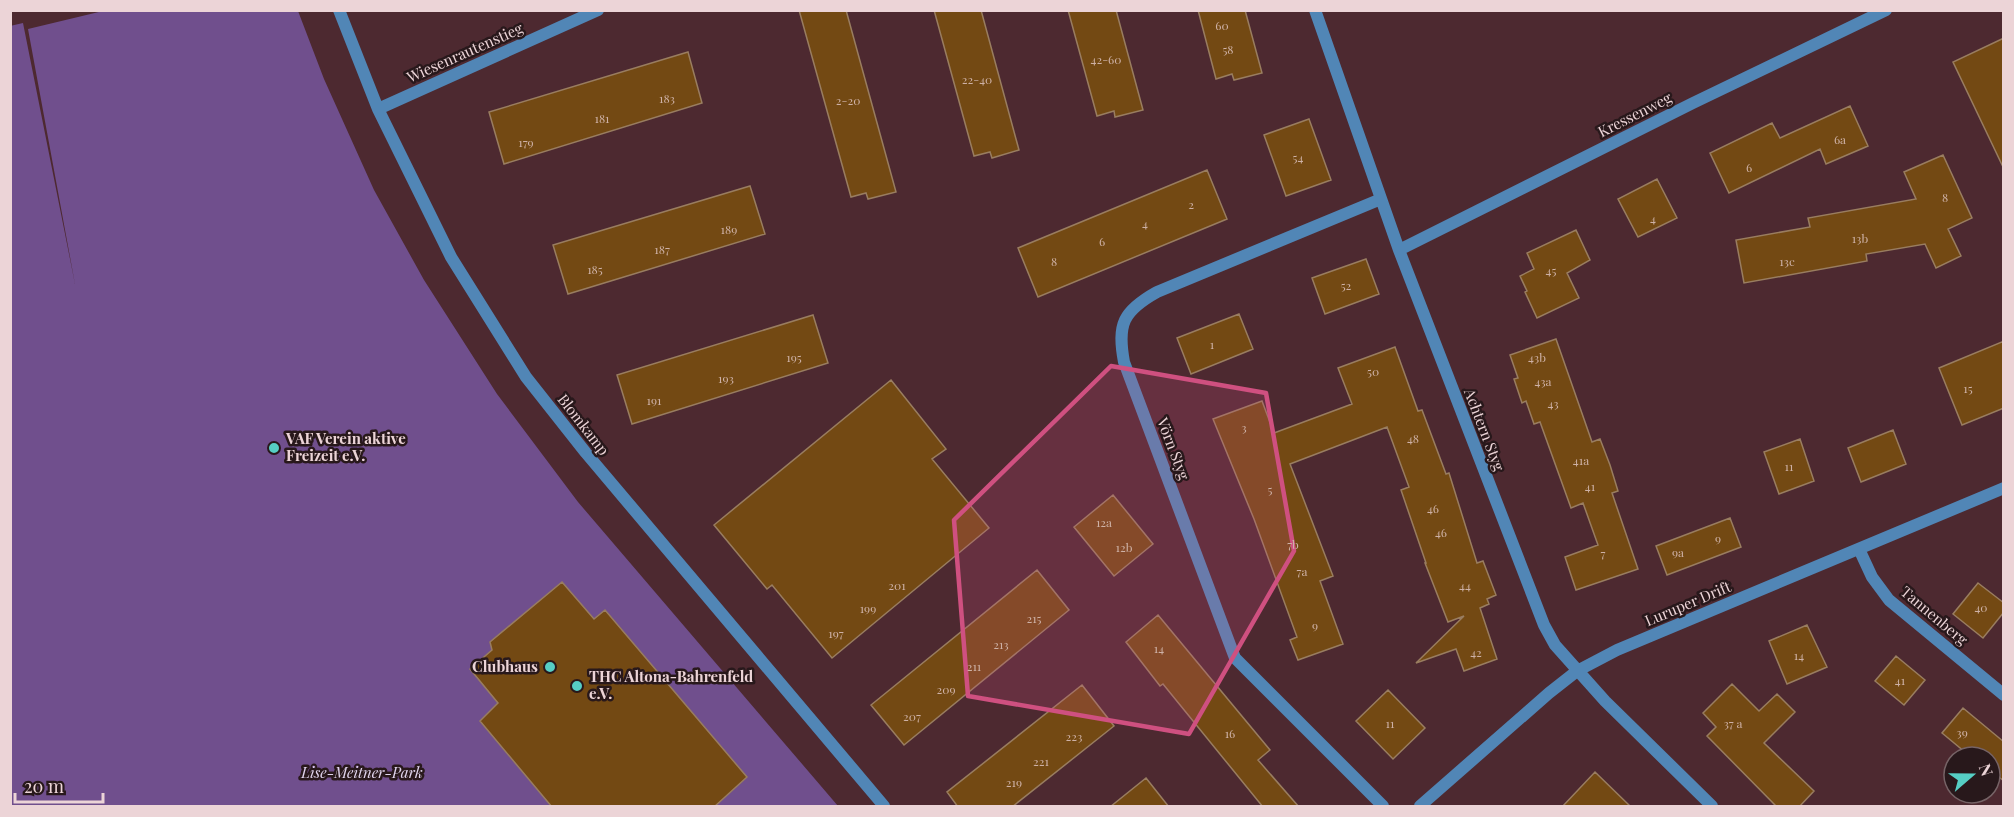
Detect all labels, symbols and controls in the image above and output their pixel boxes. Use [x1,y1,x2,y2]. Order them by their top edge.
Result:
street label: Wiesenrautenstieg [402,17,526,87]
house number: 60 [1215,17,1229,33]
house number: 58 [1222,41,1234,57]
house number: 42-60 [1090,51,1122,67]
house number: 22-40 [962,71,992,87]
street label: Kressenweg [1594,87,1675,141]
house number: 183 [659,90,675,106]
house number: 2-20 [836,92,860,108]
house number: 181 [594,110,610,126]
house number: 6a [1834,131,1846,147]
house number: 179 [518,134,534,150]
house number: 54 [1293,149,1304,165]
house number: 6 [1746,159,1752,175]
house number: 8 [1942,189,1948,205]
house number: 2 [1188,196,1194,212]
house number: 4 [1650,210,1656,226]
house number: 4 [1142,215,1148,231]
house number: 189 [721,221,737,237]
house number: 13b [1852,230,1868,246]
house number: 6 [1099,233,1105,249]
house number: 187 [654,241,670,257]
house number: 8 [1051,253,1057,269]
house number: 13c [1779,253,1795,269]
house number: 185 [587,261,603,277]
house number: 45 [1546,262,1556,278]
house number: 52 [1341,277,1352,293]
house number: 1 [1210,336,1215,352]
house number: 195 [786,349,802,365]
house number: 43b [1528,349,1546,365]
house number: 50 [1367,363,1379,379]
house number: 193 [718,370,734,386]
house number: 43a [1534,373,1552,389]
house number: 15 [1963,380,1973,396]
street label: Achtern Styg [1460,385,1510,474]
street label: Blomkamp [554,390,614,459]
house number: 191 [647,392,662,408]
house number: 43 [1547,395,1559,411]
street label: Vörn Styg [1153,414,1195,483]
house number: 3 [1241,419,1247,435]
place label: VAF Verein aktive Freizeit e.V. [285,428,406,465]
house number: 48 [1407,430,1419,446]
marker: VAF Verein aktive Freizeit e.V. [267,441,281,455]
house number: 41a [1573,452,1589,468]
house number: 11 [1785,458,1794,474]
house number: 41 [1585,478,1596,494]
house number: 5 [1268,481,1273,497]
house number: 46 [1427,500,1439,516]
house number: 12a [1096,514,1112,530]
house number: 46 [1435,524,1447,540]
house number: 9 [1715,530,1721,546]
house number: 7b [1287,536,1299,552]
house number: 12b [1116,539,1133,555]
house number: 9a [1672,544,1684,560]
house number: 7 [1601,545,1606,561]
house number: 7a [1297,563,1307,579]
street label: Luruper Drift [1642,576,1734,630]
house number: 201 [888,577,906,593]
house number: 44 [1459,577,1471,593]
street label: Tannenberg [1897,581,1972,649]
house number: 40 [1974,599,1988,615]
house number: 199 [860,600,876,616]
house number: 215 [1026,610,1042,626]
house number: 9 [1312,617,1318,633]
house number: 197 [828,625,844,641]
house number: 213 [993,636,1009,652]
house number: 14 [1154,640,1164,656]
house number: 42 [1470,644,1482,660]
house number: 14 [1794,647,1804,663]
place label: Clubhaus [472,656,538,676]
house number: 211 [967,658,982,674]
marker: Clubhaus [543,660,557,674]
place label: THC Altona-Bahrenfeld e.V. [589,666,753,703]
house number: 41 [1895,672,1906,688]
marker: THC Altona-Bahrenfeld e.V. [570,679,584,693]
house number: 209 [936,681,956,697]
house number: 207 [903,708,921,724]
house number: 11 [1386,715,1395,731]
house number: 37 a [1723,715,1743,731]
house number: 39 [1956,724,1968,740]
house number: 16 [1225,725,1235,741]
house number: 223 [1066,728,1082,744]
north arrow [1942,745,2002,805]
house number: 221 [1033,753,1050,769]
text: N [1975,761,1999,779]
park label: Lise-Meitner-Park [300,762,423,782]
scale bar [15,766,104,804]
text: 20 m [24,774,64,798]
house number: 219 [1006,774,1022,790]

